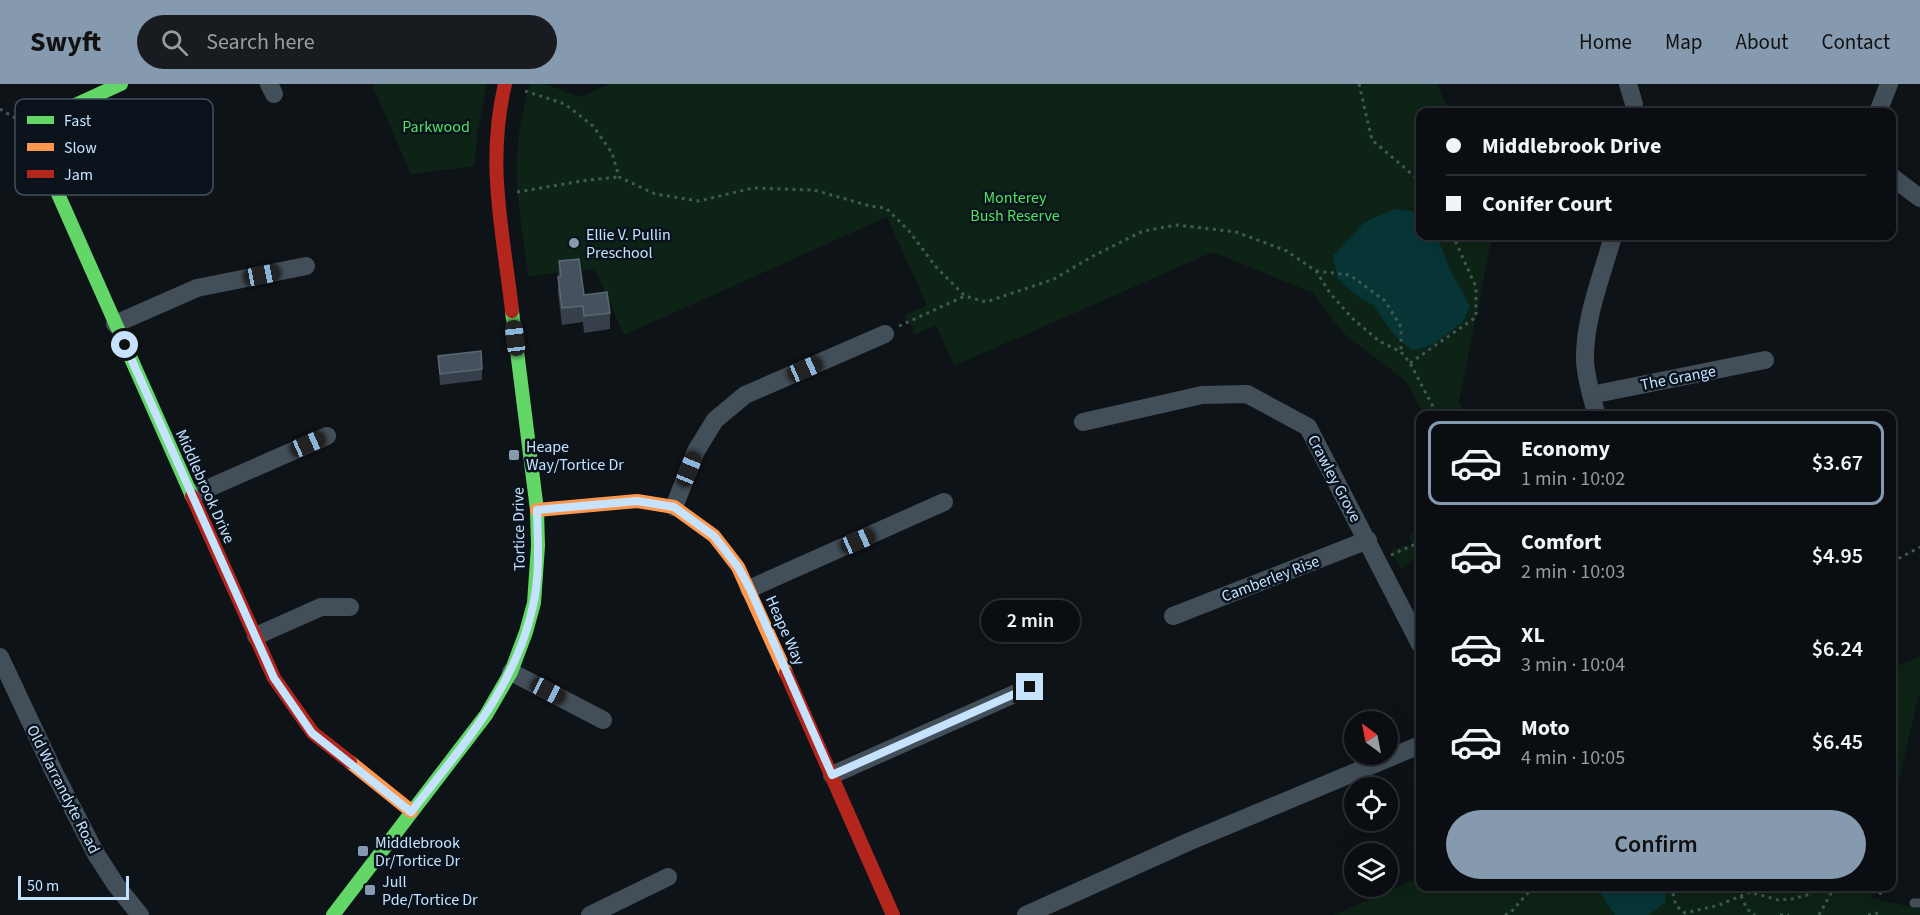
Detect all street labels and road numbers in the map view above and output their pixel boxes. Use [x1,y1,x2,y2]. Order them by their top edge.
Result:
street label: The Grange [1639,360,1718,396]
street label: Middlebrook Drive [170,426,240,547]
street label: Crawley Grove [1302,431,1366,526]
street label: Tortice Drive [507,487,531,571]
street label: Camberley Rise [1218,550,1323,608]
street label: Heape Way [760,592,810,669]
street label: Old Warrandyte Road [21,721,105,858]

